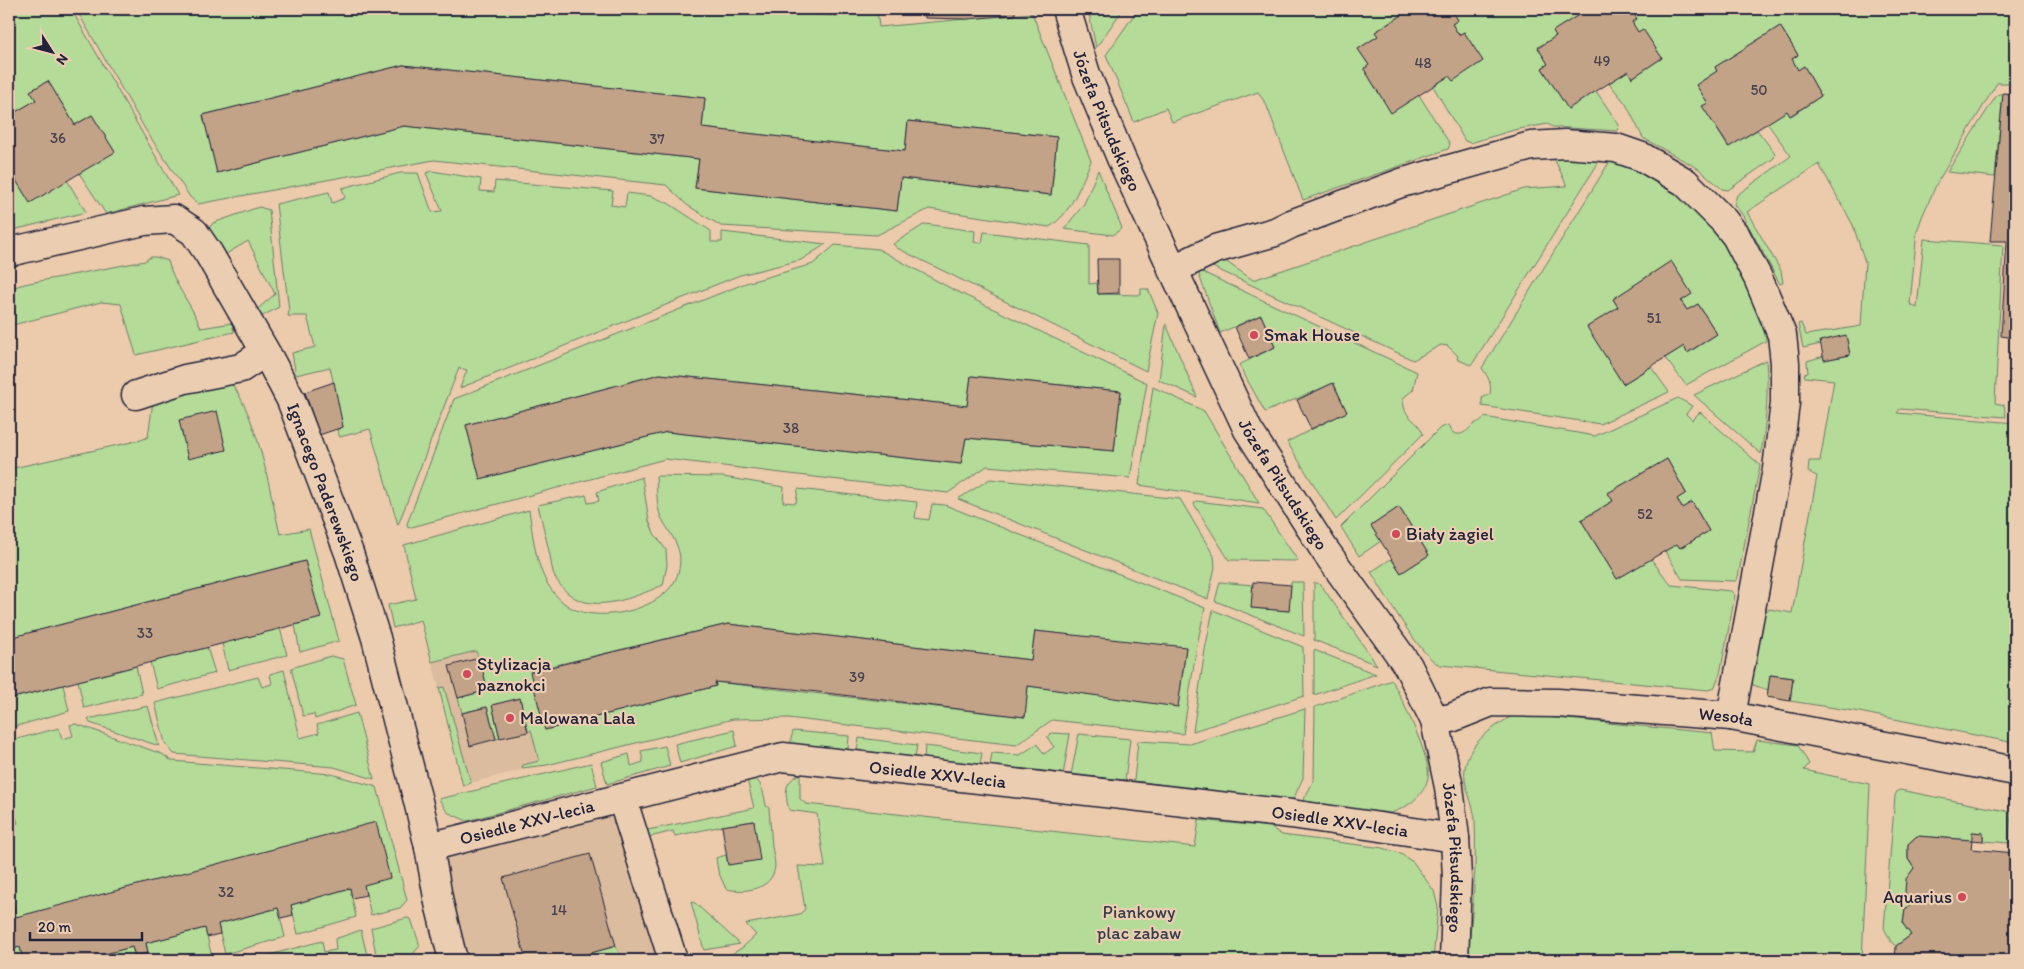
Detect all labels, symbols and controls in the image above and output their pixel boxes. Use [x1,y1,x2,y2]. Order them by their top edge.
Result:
north arrow [28,28,78,78]
street label: Józefa Piłsudskiego [1068,47,1146,195]
text: N [52,51,72,68]
house number: 49 [1594,52,1611,70]
house number: 48 [1414,54,1432,72]
house number: 50 [1750,81,1768,99]
house number: 36 [50,129,66,147]
house number: 37 [649,130,665,148]
house number: 51 [1647,309,1661,327]
place label: Smak House [1264,324,1360,346]
marker: Smak House [1248,329,1260,341]
street label: Ignacego Paderewskiego [282,400,368,584]
street label: Józefa Piłsudskiego [1233,416,1333,554]
house number: 38 [783,419,799,437]
house number: 52 [1637,505,1653,523]
place label: Biały żagiel [1406,523,1494,545]
marker: Biały żagiel [1390,528,1402,540]
house number: 33 [137,624,153,642]
place label: Stylizacja paznokci [477,653,552,696]
marker: Stylizacja paznokci [461,668,473,680]
house number: 39 [849,668,865,686]
street label: Wesoła [1698,703,1756,731]
place label: Malowana Lala [520,707,636,729]
marker: Malowana Lala [504,712,516,724]
street label: Osiedle XXV-lecia [868,756,1008,793]
street label: Józefa Piłsudskiego [1437,780,1468,933]
street label: Osiedle XXV-lecia [457,794,597,850]
street label: Osiedle XXV-lecia [1270,801,1411,842]
house number: 32 [218,883,234,901]
place label: Aquarius [1883,886,1952,908]
marker: Aquarius [1956,891,1968,903]
house number: 14 [551,901,567,919]
park label: Piankowy plac zabaw [1097,901,1181,944]
scale bar [30,909,142,941]
text: 20 m [38,918,72,936]

